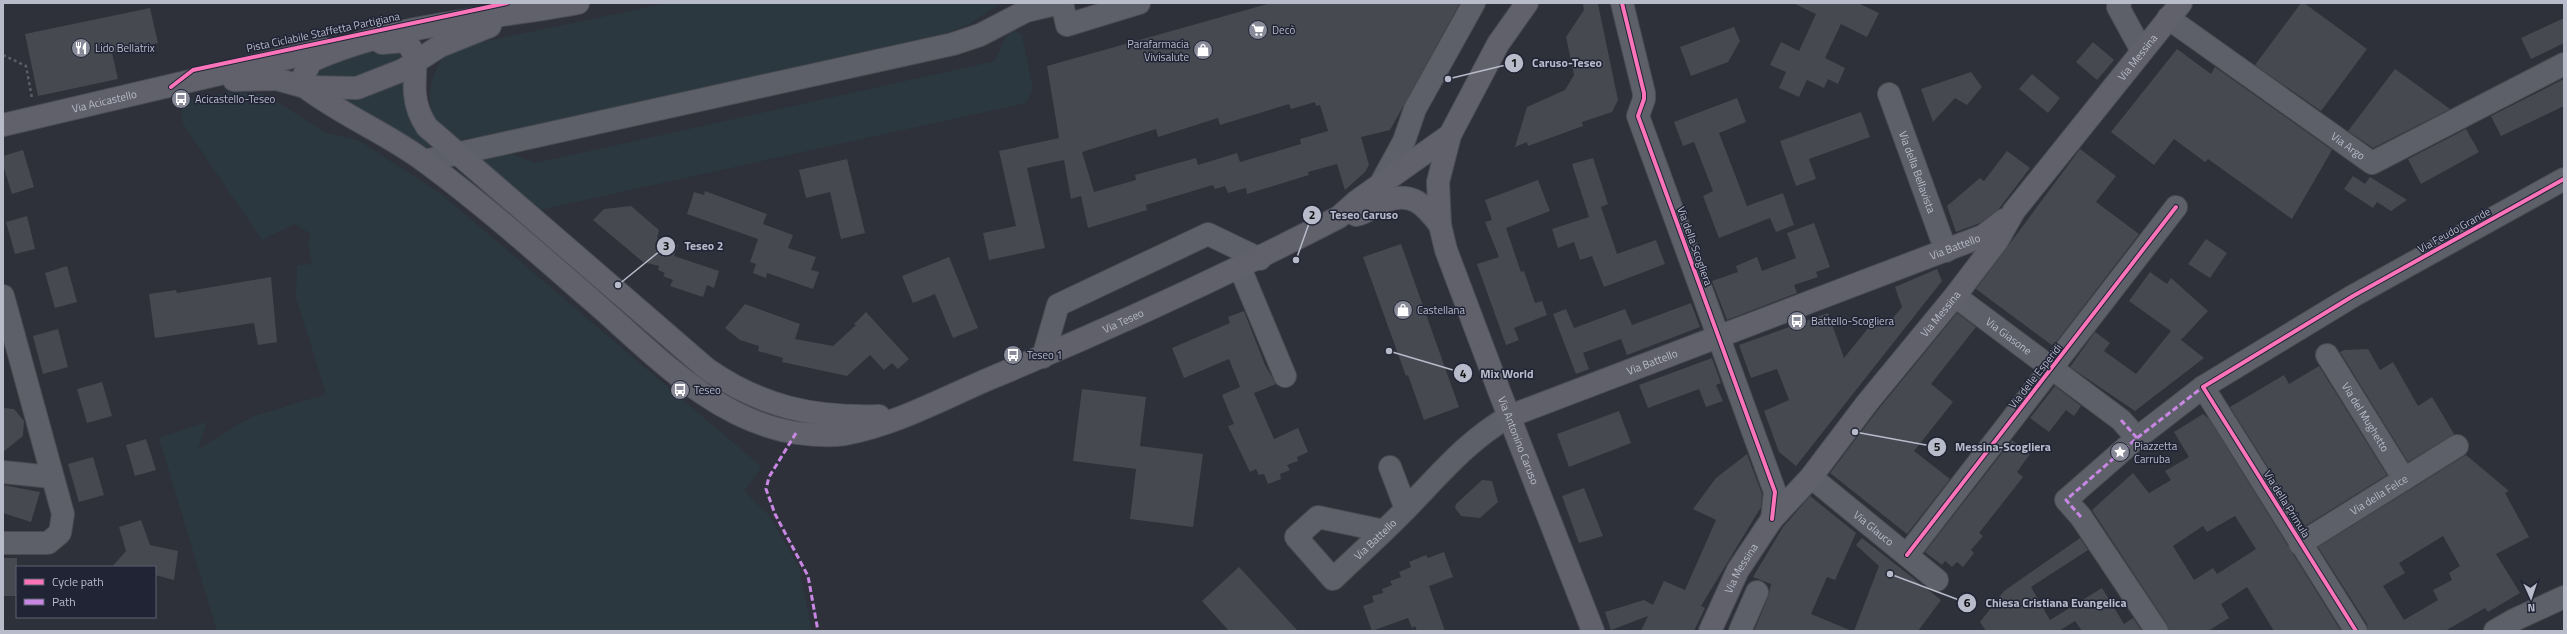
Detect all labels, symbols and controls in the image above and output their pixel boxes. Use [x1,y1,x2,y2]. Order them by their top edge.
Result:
street label: Pista Ciclabile Staffetta Partigiana [245,8,402,56]
supermarket icon: Decò [1247,19,1269,41]
place label: Decò [1272,22,1295,38]
street label: Via Messina [2114,30,2161,84]
place label: Parafarmacia Vivisalute [1127,36,1189,65]
restaurant icon: Lido Bellatrix [70,37,92,59]
shop icon: Parafarmacia Vivisalute [1192,39,1214,61]
place label: Lido Bellatrix [95,40,155,56]
callout: Caruso-Teseo [1504,51,1610,75]
text: 1 [1511,53,1517,72]
text: Caruso-Teseo [1532,53,1602,72]
street label: Via Acicastello [70,86,139,117]
bus stop icon: Acicastello-Teseo [170,88,192,110]
place label: Acicastello-Teseo [195,91,276,107]
street label: Via Argo [2328,128,2369,164]
street label: Via della Bellavista [1895,129,1940,216]
callout: Teseo Caruso [1302,203,1406,227]
street label: Via Feudo Grande [2415,203,2494,257]
street label: Via della Scogliera [1673,204,1717,288]
text: 2 [1309,205,1315,224]
text: Teseo Caruso [1330,205,1398,224]
street label: Via Battello [1927,230,1983,264]
callout: Teseo 2 [656,234,731,258]
text: 3 [663,236,669,255]
text: Teseo 2 [684,236,724,255]
street label: Via Messina [1917,287,1965,340]
shop icon: Castellana [1392,299,1414,321]
place label: Castellana [1417,302,1466,318]
street label: Via Teseo [1100,305,1146,337]
bus stop icon: Battello-Scogliera [1786,310,1808,332]
place label: Battello-Scogliera [1811,313,1894,329]
street label: Via Giasone [1982,314,2035,359]
street label: Via delle Esperidi [2005,340,2065,412]
bus stop icon: Teseo 1 [1002,344,1024,366]
street label: Via Battello [1624,345,1680,379]
place label: Teseo 1 [1027,347,1062,363]
callout: Mix World [1453,361,1542,385]
text: 4 [1460,364,1467,383]
text: Mix World [1480,364,1534,383]
bus stop icon: Teseo [669,379,691,401]
street label: Via del Mughetto [2338,379,2393,455]
place label: Teseo [694,382,721,398]
street label: Via Antonino Caruso [1494,394,1543,487]
callout: Messina-Scogliera [1927,435,2059,459]
text: 5 [1934,437,1941,456]
text: Messina-Scogliera [1955,437,2051,456]
place label: Piazzetta Carruba [2134,438,2178,467]
place icon: Piazzetta Carruba [2109,441,2131,463]
street label: Via della Primula [2260,467,2314,541]
street label: Via della Felce [2347,470,2411,519]
street label: Via Glauco [1850,507,1898,550]
street label: Via Battello [1350,515,1400,563]
street label: Via Messina [1720,540,1762,596]
legend [16,566,156,618]
text: Cycle path [52,572,104,591]
north arrow [2511,578,2551,618]
callout: Chiesa Cristiana Evangelica [1957,591,2135,615]
text: Path [52,592,76,611]
text: 6 [1964,593,1971,612]
text: Chiesa Cristiana Evangelica [1985,593,2127,612]
text: N [2527,600,2536,616]

